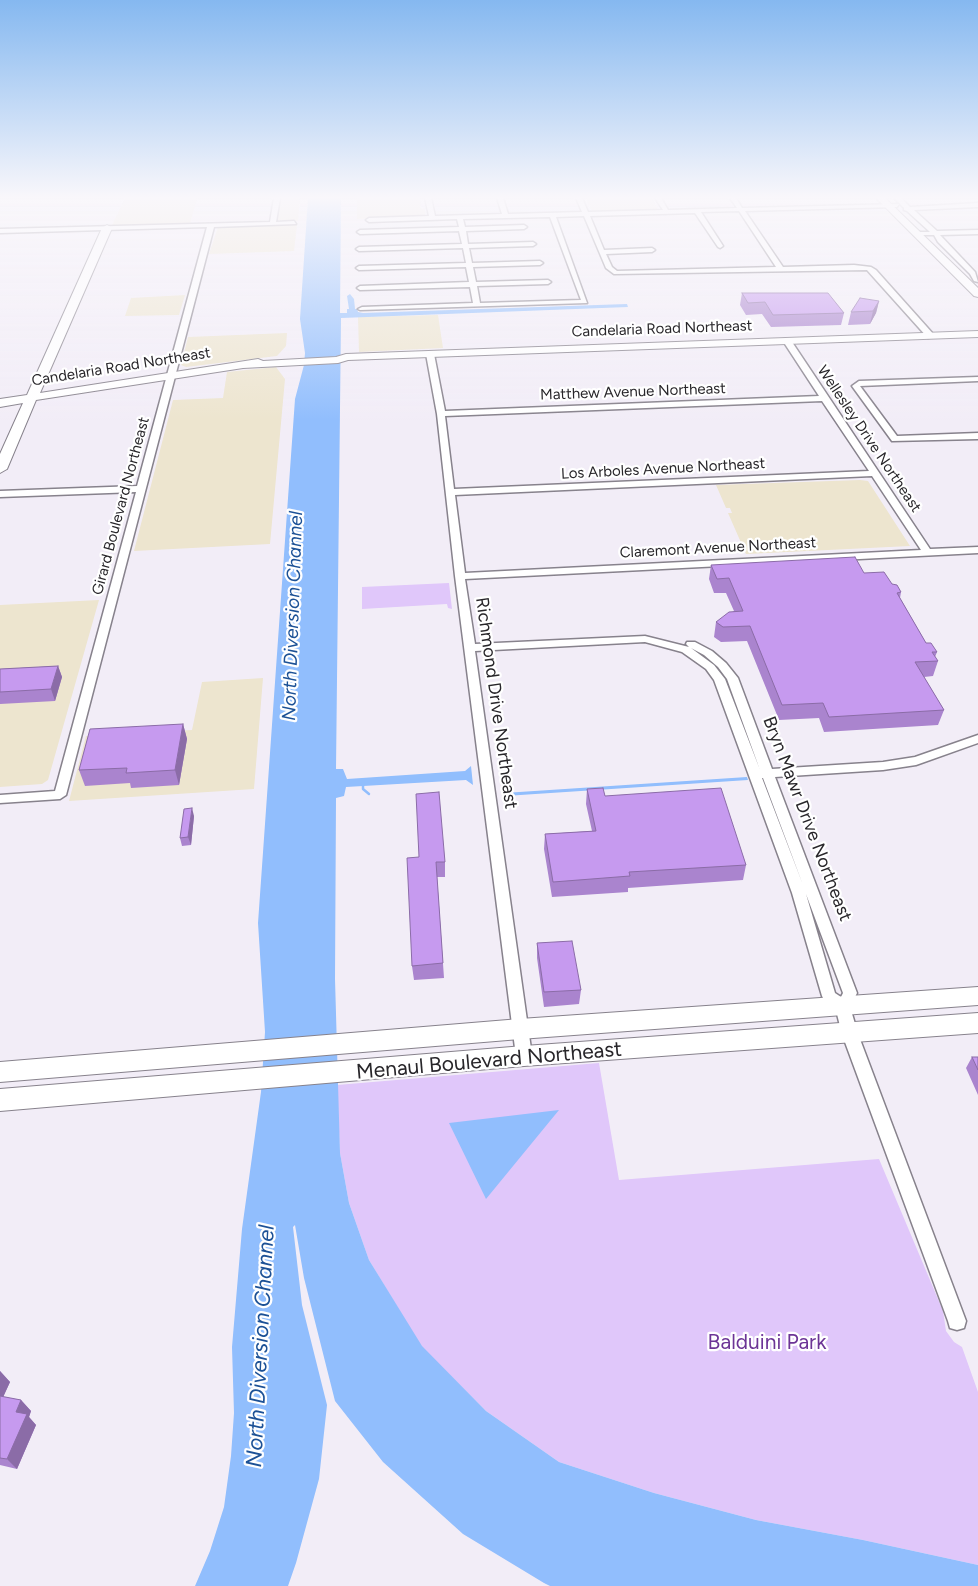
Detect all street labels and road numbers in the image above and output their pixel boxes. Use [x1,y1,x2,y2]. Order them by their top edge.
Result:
street label: Candelaria Road Northeast [571,317,753,341]
street label: Candelaria Road Northeast [30,344,212,390]
street label: Wellesley Drive Northeast [813,362,925,516]
street label: Matthew Avenue Northeast [540,380,726,404]
street label: Girard Boulevard Northeast [89,415,153,597]
street label: Los Arboles Avenue Northeast [560,455,766,483]
street label: Claremont Avenue Northeast [619,534,817,562]
street label: Richmond Drive Northeast [470,596,522,810]
street label: Bryn Mawr Drive Northeast [758,714,856,924]
street label: Menaul Boulevard Northeast [355,1037,623,1085]

